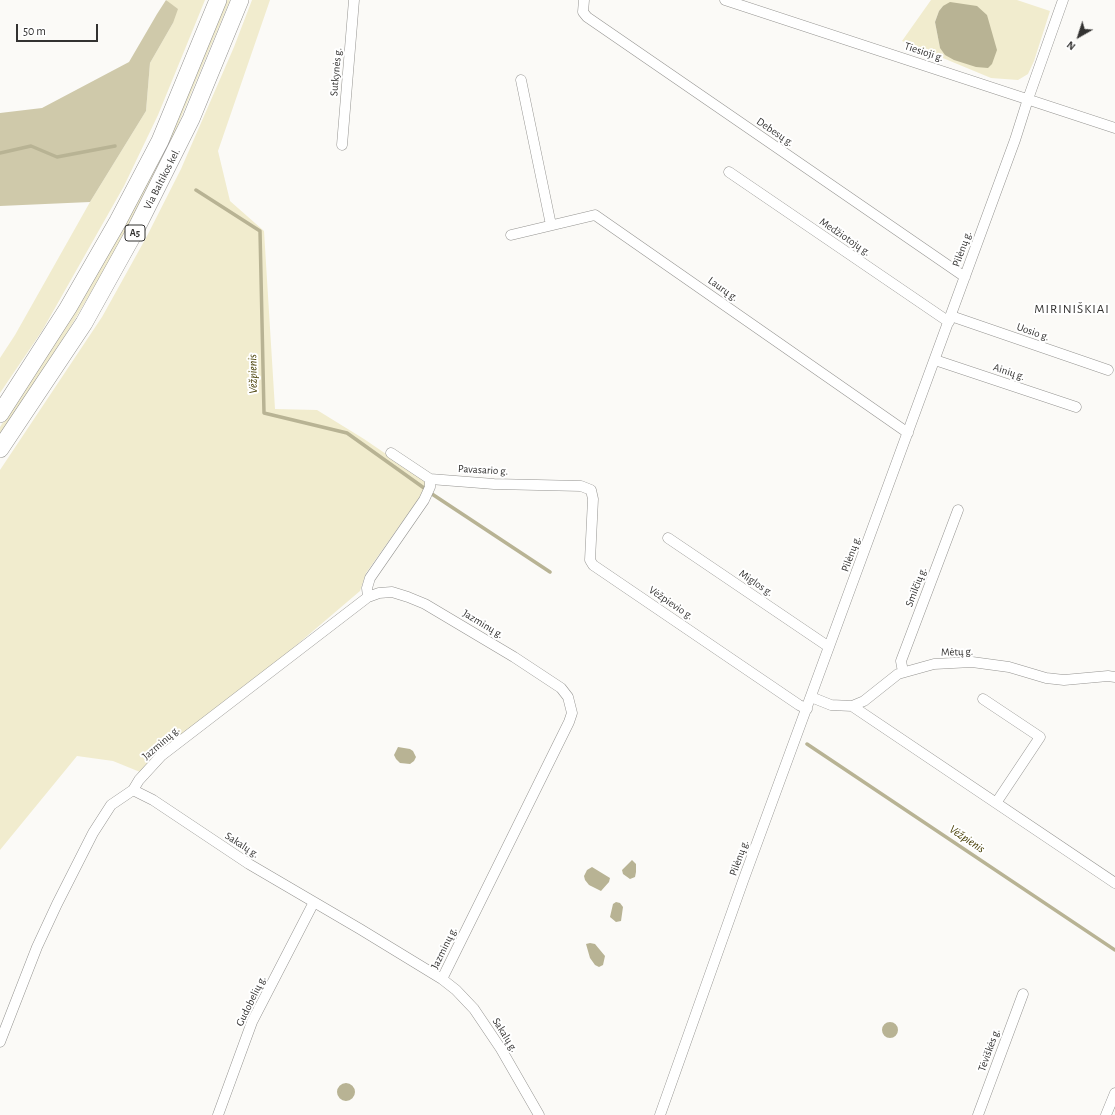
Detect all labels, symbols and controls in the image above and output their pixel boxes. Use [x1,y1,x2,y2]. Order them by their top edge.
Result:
scale bar [18,16,100,42]
north arrow [1059,16,1099,56]
text: 50 m [23,25,46,37]
street label: Tiesioji g. [903,39,945,65]
text: N [1065,39,1078,52]
street label: Sutkynės g. [327,47,345,97]
street label: Debesų g. [754,115,796,149]
street label: Via Baltikos kel. [141,146,183,212]
street label: Medžiotojų g. [817,215,873,259]
road number: A5 [125,225,145,241]
street label: Pilėnų g. [949,229,975,269]
street label: Laurų g. [705,274,741,304]
district label: MIRINIŠKIAI [1034,301,1110,317]
street label: Uosio g. [1015,320,1051,344]
water label: Vėžpienis [245,354,261,394]
street label: Ainių g. [991,361,1027,383]
street label: Pavasario g. [458,462,508,478]
street label: Pilėnų g. [838,534,864,574]
street label: Smilčių g. [902,565,930,609]
street label: Miglos g. [736,567,776,599]
street label: Vėžpievio g. [646,583,696,623]
street label: Jazminų g. [460,607,506,641]
street label: Mėtų g. [941,645,973,659]
street label: Jazminų g. [140,723,182,763]
water label: Vėžpienis [947,822,987,856]
street label: Sakalų g. [222,829,262,861]
street label: Pilėnų g. [726,838,752,878]
street label: Jazminų g. [428,925,460,971]
street label: Gudobelių g. [233,974,269,1028]
street label: Sakalų g. [489,1015,521,1055]
street label: Tėviškės g. [975,1027,1003,1073]

